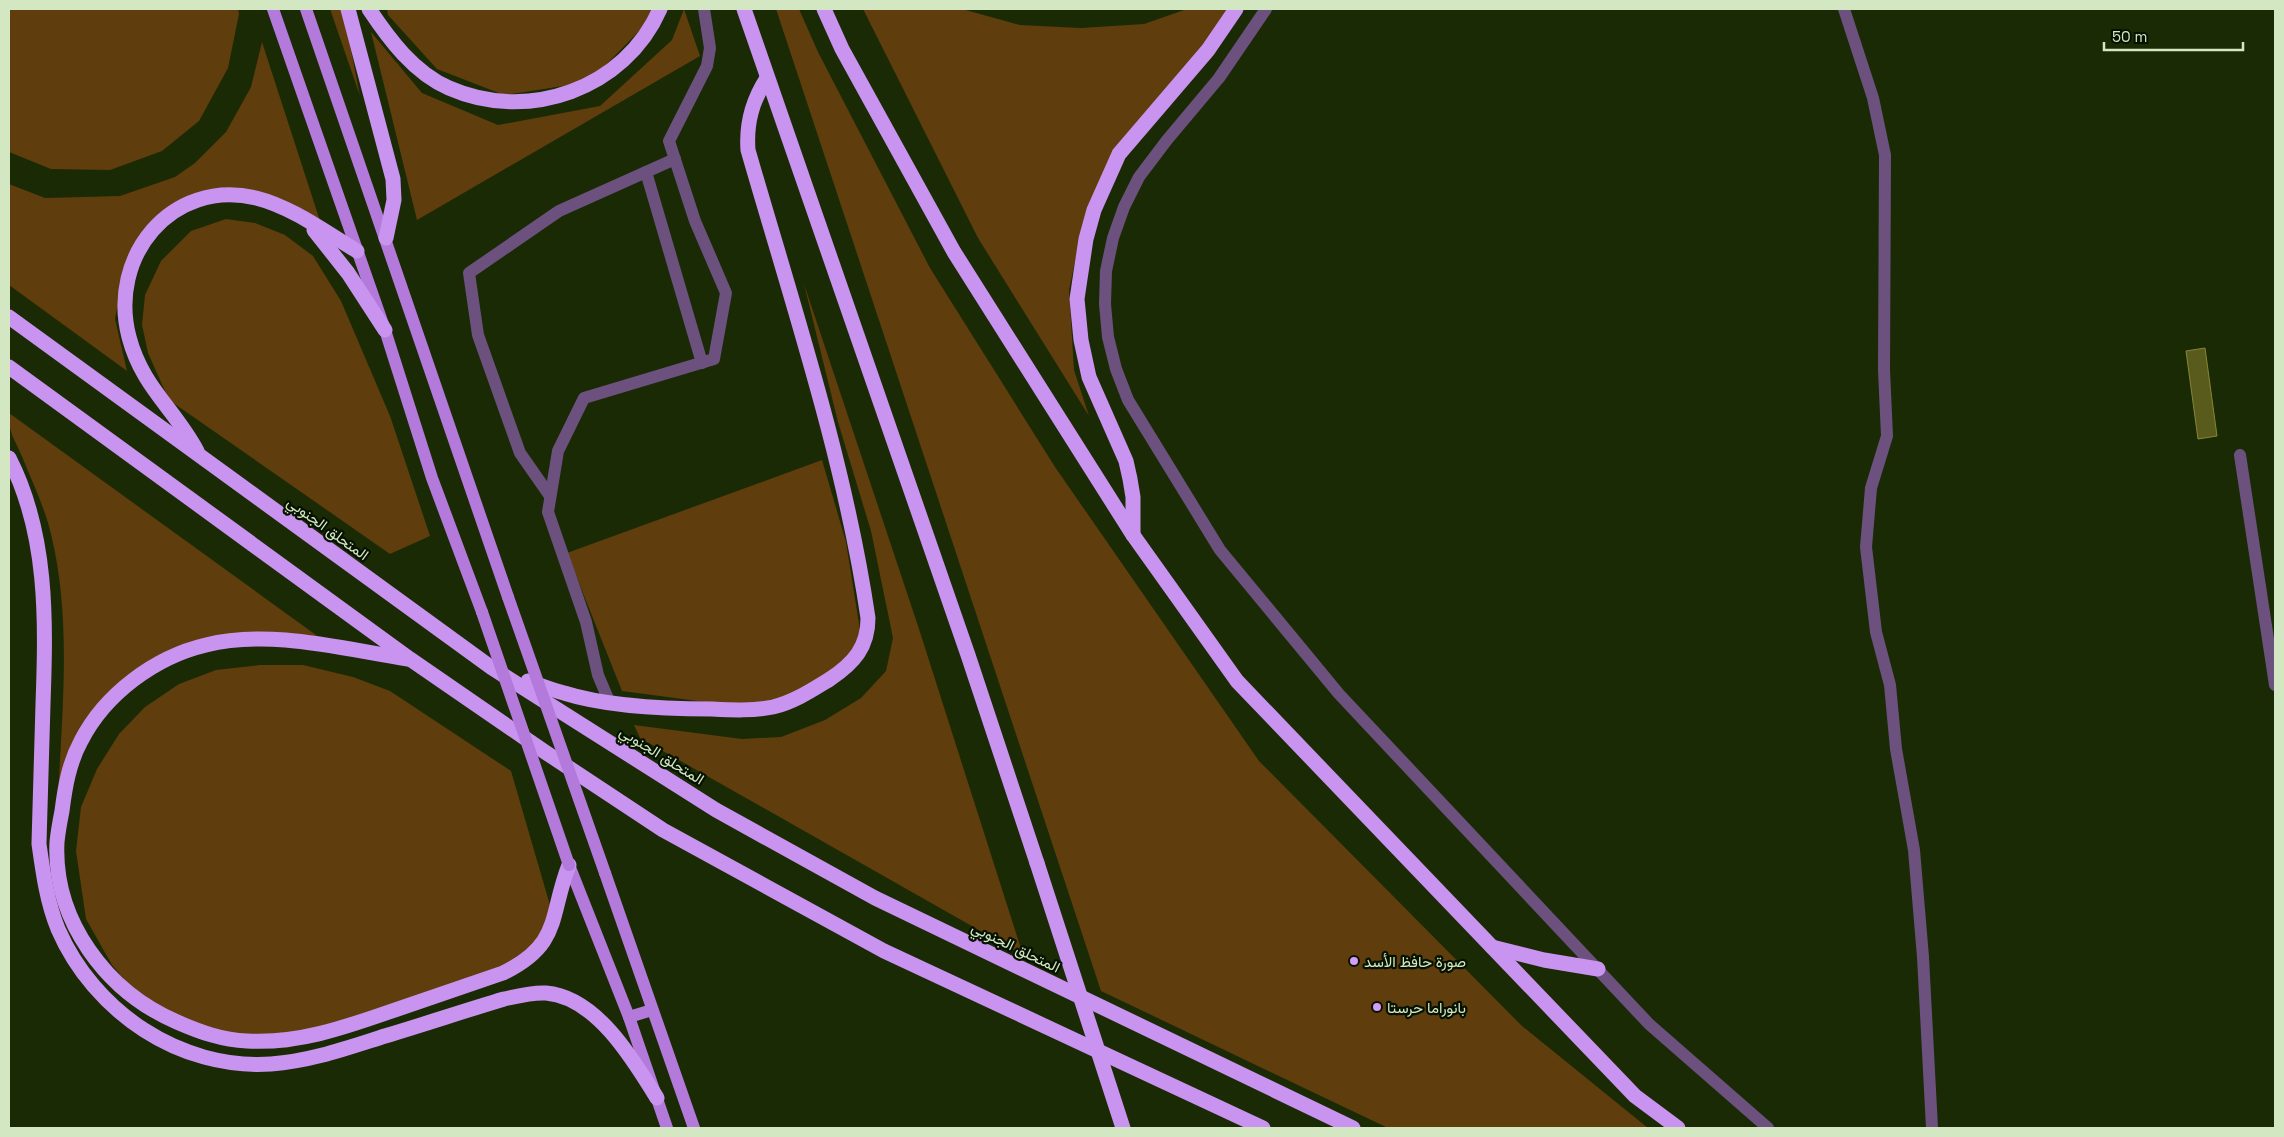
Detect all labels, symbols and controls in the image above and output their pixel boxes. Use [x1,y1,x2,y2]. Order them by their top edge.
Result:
scale bar [2104,20,2243,52]
text: 50 m [2112,27,2147,46]
street label: المتحلق الجنوبي [281,492,373,567]
street label: المتحلق الجنوبي [614,721,708,792]
street label: المتحلق الجنوبي [967,917,1063,980]
place label: صورة حافظ الأسد [1364,952,1466,971]
marker: صورة حافظ الأسد [1348,955,1360,967]
place label: بانوراما حرستا [1387,998,1466,1017]
marker: بانوراما حرستا [1371,1001,1383,1013]

